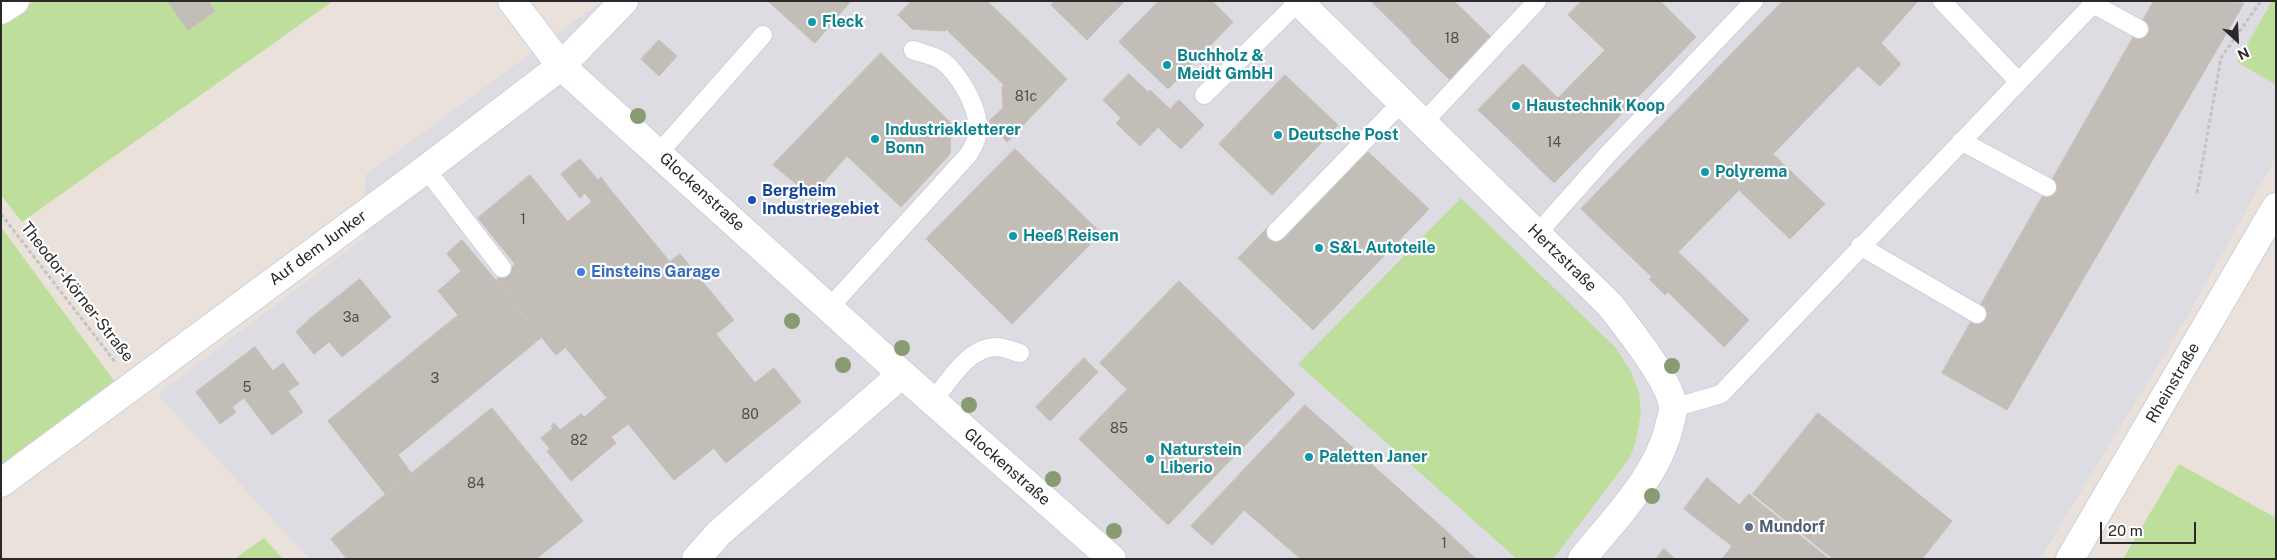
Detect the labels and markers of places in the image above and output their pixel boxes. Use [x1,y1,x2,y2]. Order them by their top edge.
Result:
place label: Fleck [822,12,864,32]
marker: Fleck [806,16,818,28]
place label: Buchholz & Meidt GmbH [1177,46,1273,84]
marker: Buchholz & Meidt GmbH [1161,59,1173,71]
place label: Haustechnik Koop [1526,96,1665,116]
marker: Haustechnik Koop [1510,100,1522,112]
place label: Industriekletterer Bonn [885,120,1021,158]
place label: Deutsche Post [1288,125,1399,145]
marker: Deutsche Post [1272,129,1284,141]
marker: Industriekletterer Bonn [869,133,881,145]
place label: Polyrema [1715,162,1787,182]
marker: Polyrema [1699,166,1711,178]
place label: Bergheim Industriegebiet [762,181,879,219]
marker: Bergheim Industriegebiet [746,194,758,206]
place label: Heeß Reisen [1023,226,1119,246]
marker: Heeß Reisen [1007,230,1019,242]
place label: S&L Autoteile [1329,238,1436,258]
marker: S&L Autoteile [1313,242,1325,254]
place label: Einsteins Garage [591,262,720,282]
marker: Einsteins Garage [575,266,587,278]
place label: Naturstein Liberio [1160,440,1242,478]
place label: Paletten Janer [1319,447,1428,467]
marker: Paletten Janer [1303,451,1315,463]
marker: Naturstein Liberio [1144,453,1156,465]
place label: Mundorf [1759,517,1825,537]
marker: Mundorf [1743,521,1755,533]

